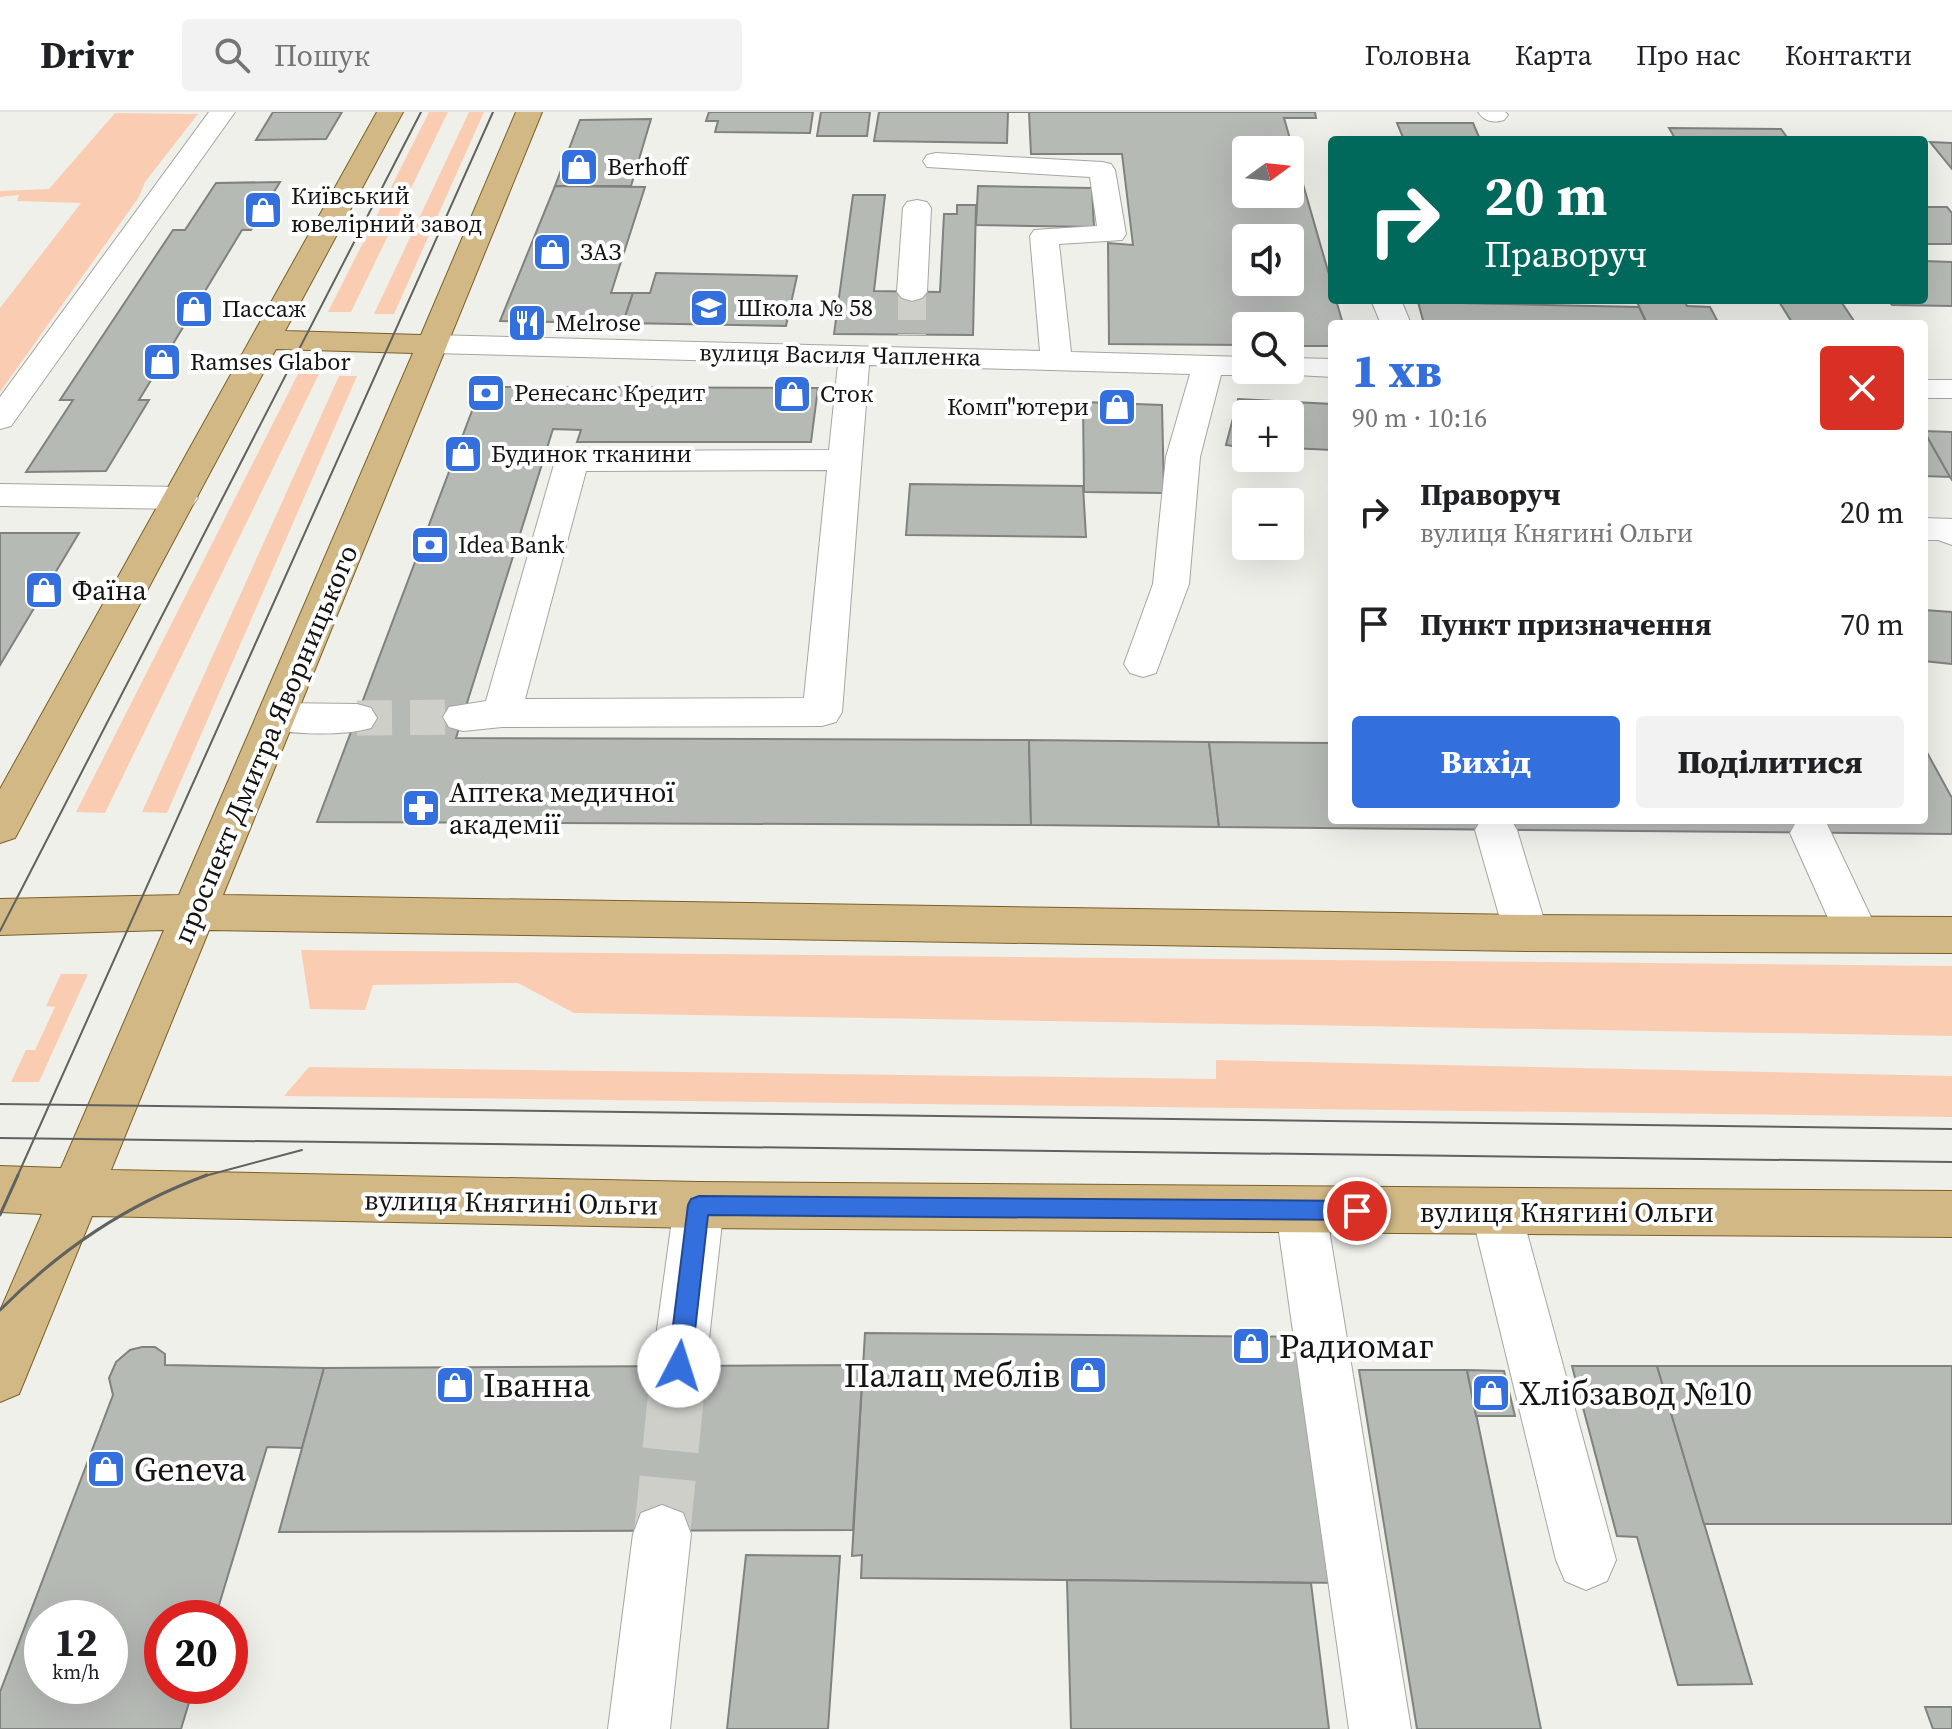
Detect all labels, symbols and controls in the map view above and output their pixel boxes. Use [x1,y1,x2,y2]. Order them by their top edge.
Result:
search box [182,19,742,91]
text: Drivr [40,29,134,81]
icon: search [210,33,254,77]
text: Пошук [274,35,370,76]
text: Головна [1364,36,1471,74]
text: Карта [1515,36,1592,74]
text: Про нас [1636,36,1741,74]
text: Контакти [1785,36,1912,74]
north arrow [1232,136,1304,208]
map controls [1232,136,1304,560]
shop icon: Berhoff [558,146,600,188]
place label: Berhoff [607,150,690,183]
text: 20 m [1484,157,1607,234]
icon: right [1352,168,1456,272]
place label: Київський ювелірний завод [291,179,482,240]
shop icon: Київський ювелірний завод [242,189,284,231]
button: sound [1232,224,1304,296]
text: Праворуч [1484,230,1647,279]
shop icon: ЗАЗ [531,231,573,273]
place label: ЗАЗ [580,235,622,268]
school or university icon: Школа № 58 [688,287,730,329]
shop icon: Пассаж [173,288,215,330]
place label: Школа № 58 [737,291,873,324]
place label: Пассаж [222,292,306,325]
restaurant icon: Melrose [506,302,548,344]
place label: Melrose [555,306,641,339]
button: search [1232,312,1304,384]
street label: вулиця Василя Чапленка [699,336,982,373]
text: 1 хв [1352,337,1442,403]
shop icon: Ramses Glabor [141,341,183,383]
place label: Ramses Glabor [190,345,351,378]
button: close [1820,346,1904,430]
bank icon: Ренесанс Кредит [465,372,507,414]
shop icon: Сток [771,373,813,415]
place label: Ренесанс Кредит [514,376,706,409]
place label: Сток [820,377,873,410]
shop icon: Комп"ютери [1096,386,1138,428]
place label: Комп"ютери [947,390,1089,423]
button: + [1232,400,1304,472]
text: 90 m · 10:16 [1352,400,1487,436]
shop icon: Будинок тканини [442,433,484,475]
place label: Будинок тканини [491,437,692,470]
text: Праворуч [1420,474,1561,515]
button: − [1232,488,1304,560]
icon: right [1352,490,1396,534]
text: 20 m [1840,492,1904,533]
text: вулиця Княгині Ольги [1420,515,1693,551]
bank icon: Idea Bank [409,524,451,566]
place label: Idea Bank [458,528,566,561]
street label: проспект Дмитра Яворницького [164,539,366,949]
shop icon: Фаїна [23,569,65,611]
place label: Фаїна [72,571,148,609]
icon: arrive [1352,602,1396,646]
text: Пункт призначення [1420,604,1712,645]
text: 70 m [1840,604,1904,645]
button: Вихід [1352,716,1620,808]
button: Поділитися [1636,716,1904,808]
place label: Аптека медичної академії [449,773,675,843]
pharmacy icon: Аптека медичної академії [400,787,442,829]
pin [1323,1177,1391,1245]
street label: вулиця Княгині Ольги [364,1180,658,1224]
icon: arrive [1335,1189,1379,1233]
street label: вулиця Княгині Ольги [1420,1193,1714,1231]
place label: Радиомаг [1279,1323,1433,1369]
position arrow [637,1324,721,1408]
shop icon: Радиомаг [1230,1325,1272,1367]
place label: Палац меблів [844,1352,1060,1398]
shop icon: Палац меблів [1067,1354,1109,1396]
place label: Іванна [483,1362,591,1408]
shop icon: Іванна [434,1364,476,1406]
place label: Хлібзавод №10 [1519,1370,1752,1416]
shop icon: Хлібзавод №10 [1470,1372,1512,1414]
place label: Geneva [134,1446,247,1492]
shop icon: Geneva [85,1448,127,1490]
speed limit sign: 20 [144,1600,248,1704]
text: 12 [54,1615,98,1669]
text: km/h [52,1658,100,1686]

